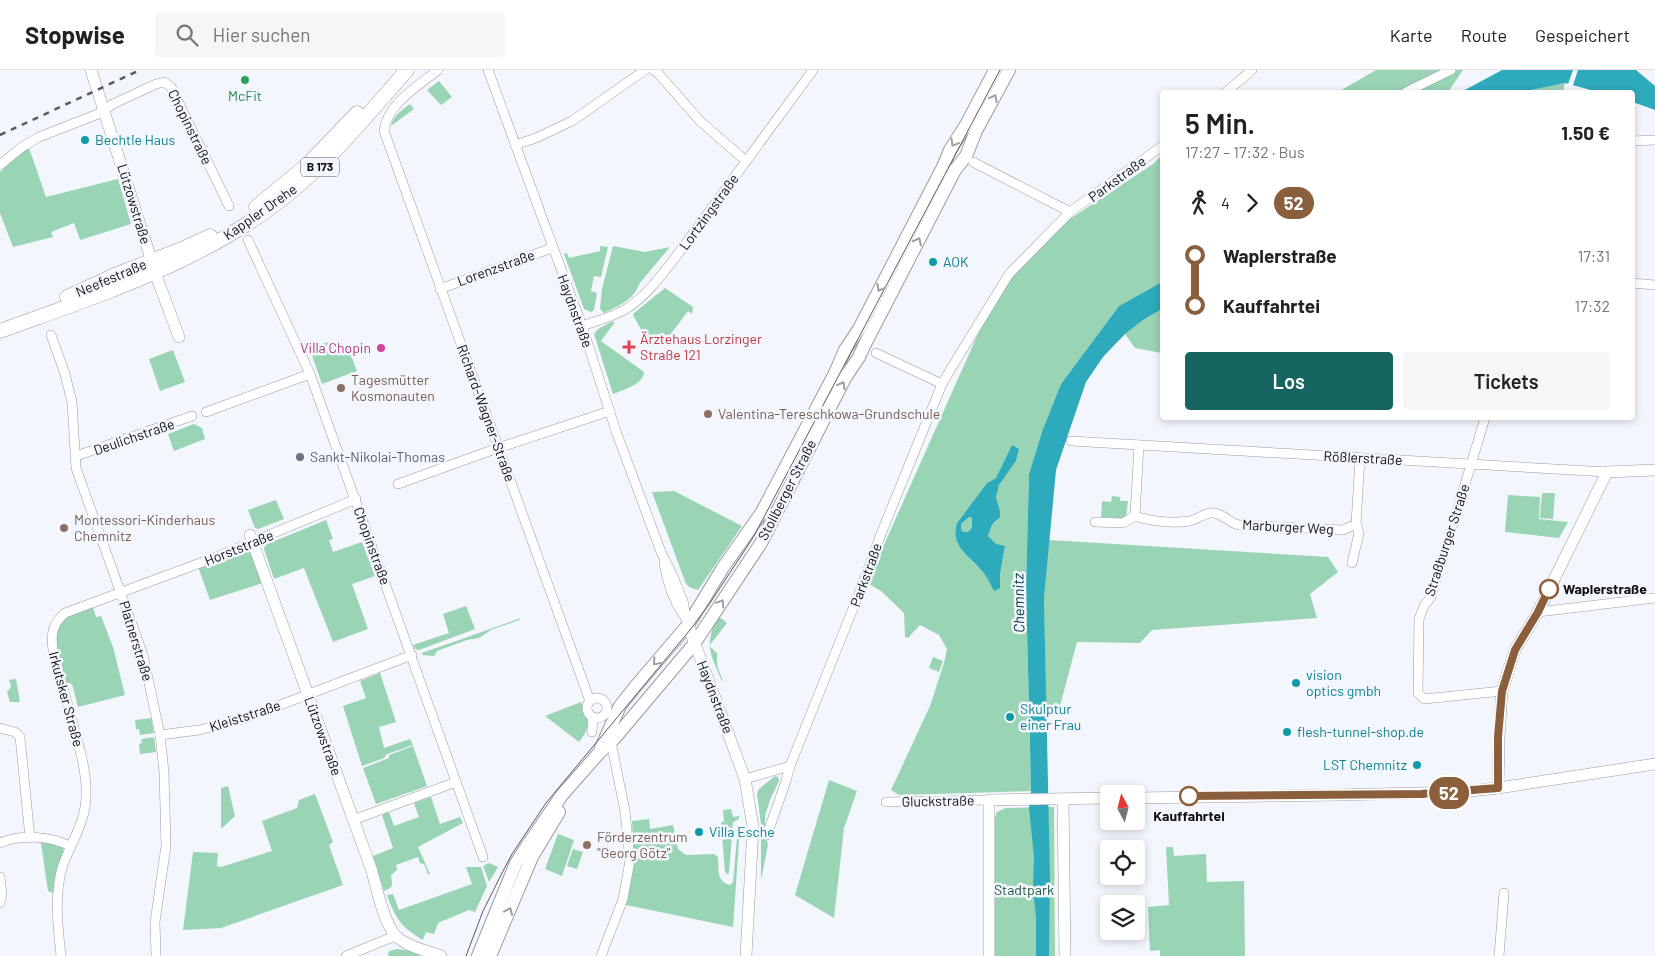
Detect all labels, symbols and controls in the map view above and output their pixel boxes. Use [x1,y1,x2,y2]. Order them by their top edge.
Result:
search box [155,12,505,57]
text: Stopwise [25,20,125,49]
icon: search [173,21,201,49]
text: Hier suchen [213,23,311,46]
text: Karte [1390,24,1433,46]
text: Route [1461,24,1507,46]
text: Gespeichert [1535,24,1630,46]
marker: McFit [239,74,251,86]
street label: Chopinstraße [165,86,216,167]
place label: McFit [228,87,262,104]
one-way arrow [988,94,998,103]
text: 5 Min. [1185,106,1255,140]
text: 1.50 € [1561,121,1610,144]
place label: Bechtle Haus [95,131,175,148]
marker: Bechtle Haus [79,134,91,146]
one-way arrow [951,138,960,147]
text: 17:27 – 17:32 · Bus [1185,142,1305,161]
street label: Parkstraße [1085,152,1149,205]
road number: B 173 [301,158,339,176]
street label: Lützowstraße [114,162,155,246]
street label: Lortzingstraße [675,170,742,253]
street label: Kappler Drehe [220,180,300,243]
icon: walk [1185,189,1213,217]
icon: forward [1238,189,1266,217]
text: 52 [1284,192,1304,214]
text: 4 [1221,193,1230,212]
one-way arrow [912,237,922,246]
text: Waplerstraße [1223,244,1337,267]
street label: Lorenzstraße [455,246,537,289]
text: 17:31 [1578,246,1610,265]
place label: AOK [943,253,969,270]
street label: Neefestraße [73,255,149,300]
marker: AOK [927,256,939,268]
street label: Haydnstraße [554,272,597,350]
one-way arrow [876,282,886,291]
text: Kauffahrtei [1223,294,1320,317]
text: 17:32 [1575,296,1610,315]
place label: Ärztehaus Lorzinger Straße 121 [640,330,762,363]
place label: Villa Chopin [300,339,371,356]
marker: Ärztehaus Lorzinger Straße 121 [622,340,636,354]
marker: Villa Chopin [375,342,387,354]
street label: Richard-Wagner-Straße [454,342,519,484]
button: Los [1185,352,1393,410]
button: Tickets [1403,352,1610,410]
place label: Tagesmütter Kosmonauten [351,371,435,404]
one-way arrow [836,381,846,390]
marker: Tagesmütter Kosmonauten [335,382,347,394]
place label: Valentina-Tereschkowa-Grundschule [718,405,940,422]
marker: Valentina-Tereschkowa-Grundschule [702,408,714,420]
street label: Deulichstraße [91,415,177,458]
street label: Stollberger Straße [754,437,819,543]
street label: Rößlerstraße [1323,447,1403,468]
place label: Sankt-Nikolai-Thomas [310,448,445,465]
marker: Sankt-Nikolai-Thomas [294,451,306,463]
street label: Straßburger Straße [1420,482,1473,598]
street label: Chopinstraße [351,505,394,587]
place label: Montessori-Kinderhaus Chemnitz [74,511,215,544]
street label: Marburger Weg [1242,516,1334,537]
marker: Montessori-Kinderhaus Chemnitz [58,522,70,534]
street label: Horststraße [202,526,276,569]
street label: Parkstraße [846,541,885,609]
water label: Chemnitz [1008,572,1028,633]
marker: Waplerstraße [1539,579,1559,599]
place label: Waplerstraße [1563,580,1647,597]
street label: Platnerstraße [116,599,157,683]
one-way arrow [715,599,724,609]
street label: Irkutsker Straße [46,649,87,748]
one-way arrow [653,656,662,665]
street label: Haydnstraße [694,658,737,736]
place label: vision optics gmbh [1306,666,1381,699]
marker: vision optics gmbh [1290,677,1302,689]
street label: Lützowstraße [301,694,346,778]
street label: Kleiststraße [207,696,283,735]
place label: Skulptur einer Frau [1020,700,1081,733]
marker: Skulptur einer Frau [1004,711,1016,723]
place label: flesh-tunnel-shop.de [1297,723,1424,740]
marker: flesh-tunnel-shop.de [1281,726,1293,738]
place label: LST Chemnitz [1323,756,1407,773]
marker: LST Chemnitz [1411,759,1423,771]
line badge: 52 [1426,777,1472,809]
text: 52 [1439,782,1459,804]
north arrow [1100,785,1145,830]
map controls [1100,785,1145,940]
marker: Kauffahrtei [1179,786,1199,806]
street label: Gluckstraße [901,791,975,810]
place label: Kauffahrtei [1153,807,1225,824]
place label: Villa Esche [709,823,775,840]
marker: Villa Esche [693,826,705,838]
place label: Förderzentrum "Georg Götz" [597,828,688,861]
marker: Förderzentrum "Georg Götz" [581,839,593,851]
button: locate [1100,840,1145,885]
park label: Stadtpark [994,881,1054,898]
button: layers [1100,895,1145,940]
one-way arrow [503,907,513,916]

